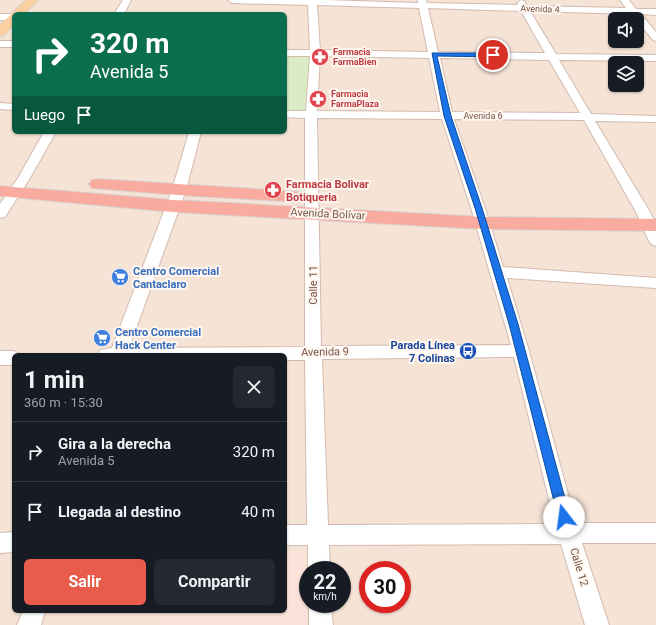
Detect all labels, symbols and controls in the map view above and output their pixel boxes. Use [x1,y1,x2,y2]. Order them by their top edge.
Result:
street label: Avenida 4 [520,3,560,15]
map controls [608,12,644,92]
button: sound [608,12,644,48]
text: 320 m [90,27,169,60]
icon: right [24,28,76,80]
pin [476,38,510,72]
icon: arrive [482,44,504,66]
pharmacy icon: Farmacia FarmaBien [310,47,330,67]
place label: Farmacia FarmaBien [333,47,377,67]
button: layers [608,56,644,92]
text: Avenida 5 [90,61,168,82]
pharmacy icon: Farmacia FarmaPlaza [308,89,328,109]
place label: Farmacia FarmaPlaza [331,89,379,109]
icon: arrive [73,104,95,126]
text: Luego [24,106,65,124]
street label: Avenida 6 [463,111,503,121]
place label: Farmacia Bolivar Botiqueria [286,178,369,204]
pharmacy icon: Farmacia Bolivar Botiqueria [263,180,283,200]
street label: Avenida Bolívar [290,206,366,222]
place label: Centro Comercial Cantaclaro [133,265,219,291]
street label: Calle 11 [307,265,320,305]
supermarket icon: Centro Comercial Cantaclaro [110,267,130,287]
place label: Centro Comercial Hack Center [115,326,201,352]
supermarket icon: Centro Comercial Hack Center [92,328,112,348]
place label: Parada Línea 7 Colinas [391,339,455,365]
bus stop icon: Parada Línea 7 Colinas [458,341,478,361]
street label: Avenida 9 [301,345,349,359]
text: 1 min [24,366,84,394]
button: close [233,366,275,408]
text: 360 m · 15:30 [24,395,103,410]
text: Gira a la derecha [58,435,171,453]
icon: right [24,441,46,463]
text: 320 m [233,443,275,461]
text: Avenida 5 [58,453,115,468]
position arrow [543,496,585,538]
icon: arrive [24,501,46,523]
text: Llegada al destino [58,503,181,521]
text: 40 m [241,503,275,521]
street label: Calle 12 [567,546,591,588]
button: Salir [24,559,146,605]
button: Compartir [154,559,275,605]
speed limit sign: 30 [359,561,411,613]
text: 22 [314,570,336,594]
text: km/h [313,591,337,602]

